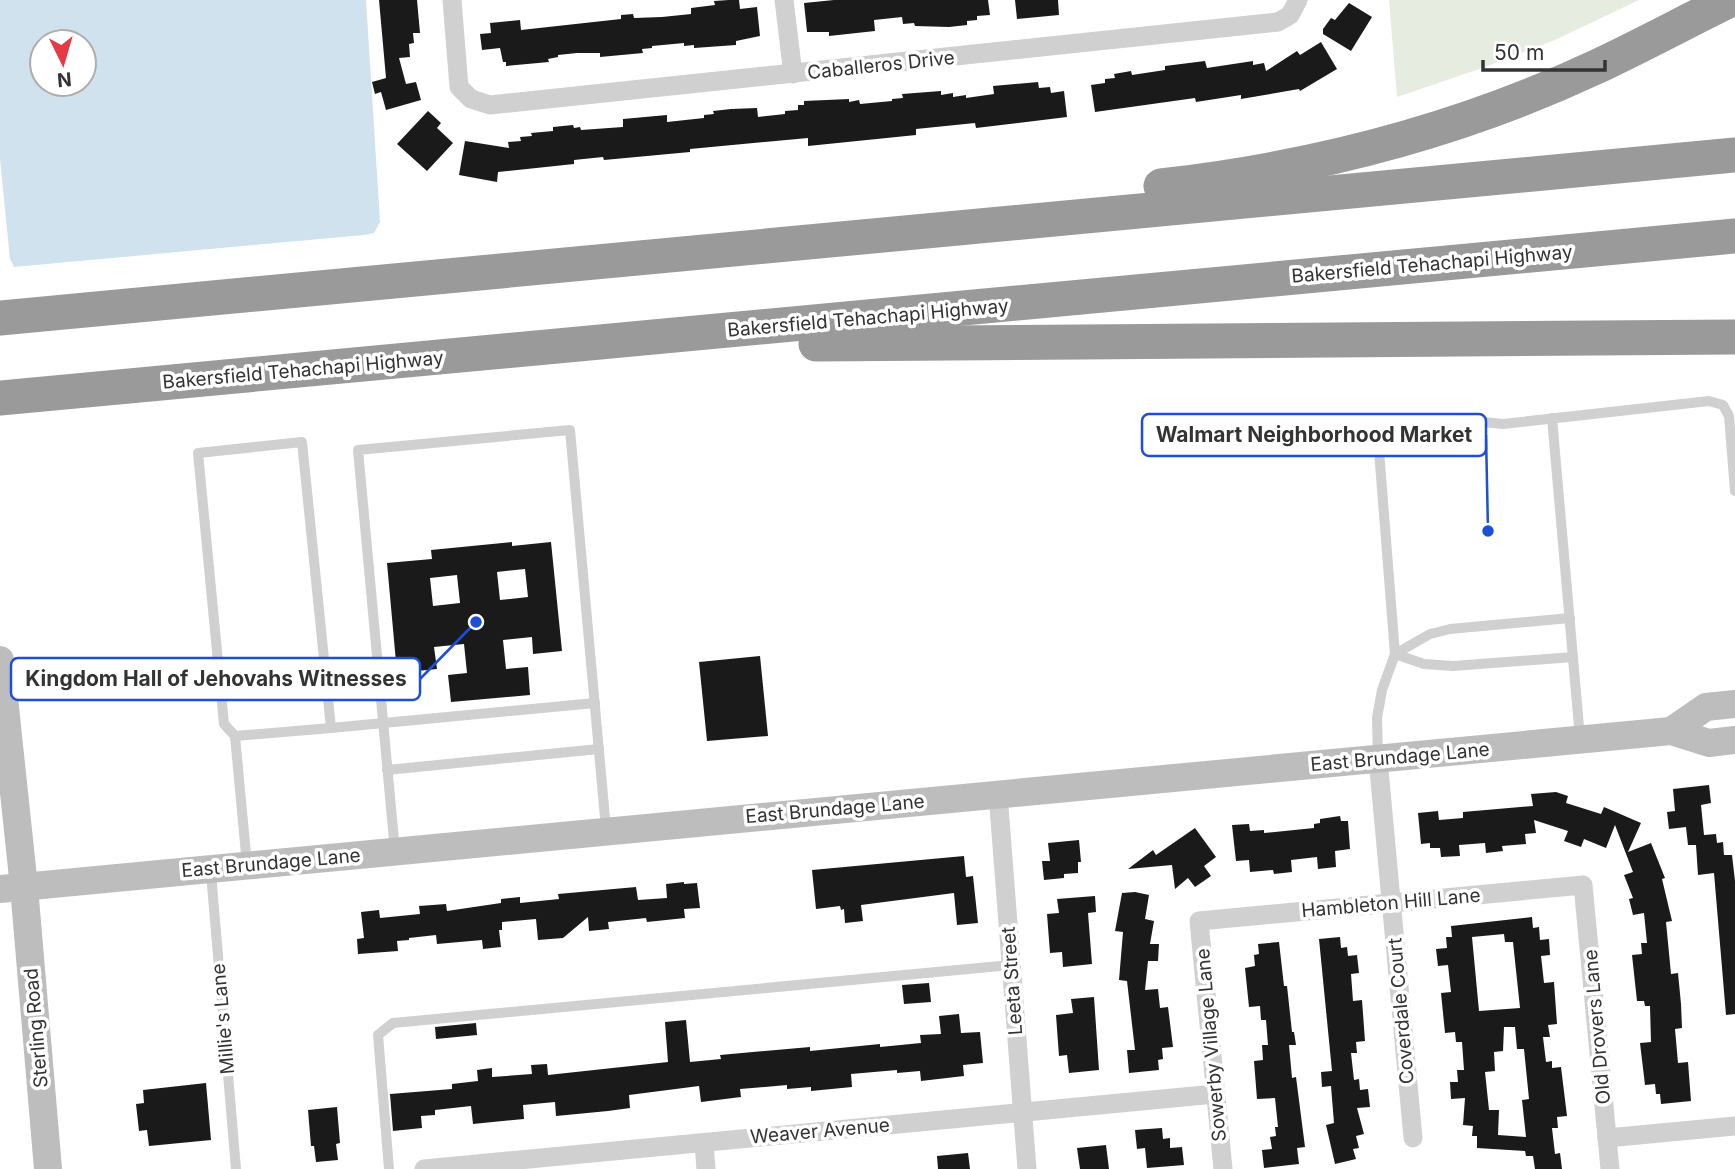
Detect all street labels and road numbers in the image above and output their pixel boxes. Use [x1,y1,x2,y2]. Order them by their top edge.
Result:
street label: Caballeros Drive [806,46,956,84]
street label: Bakersfield Tehachapi Highway [1291,240,1574,288]
street label: Bakersfield Tehachapi Highway [727,294,1010,342]
street label: Bakersfield Tehachapi Highway [162,346,445,394]
street label: East Brundage Lane [1309,738,1491,776]
street label: East Brundage Lane [744,790,926,828]
street label: East Brundage Lane [180,844,362,882]
street label: Hambleton Hill Lane [1300,884,1482,922]
street label: Leeta Street [997,926,1027,1036]
street label: Coverdale Court [1383,937,1419,1085]
street label: Sowerby Village Lane [1191,948,1231,1142]
street label: Old Drovers Lane [1579,949,1615,1105]
street label: Millie's Lane [207,963,239,1075]
street label: Sterling Road [19,967,53,1089]
street label: Weaver Avenue [749,1113,891,1149]

